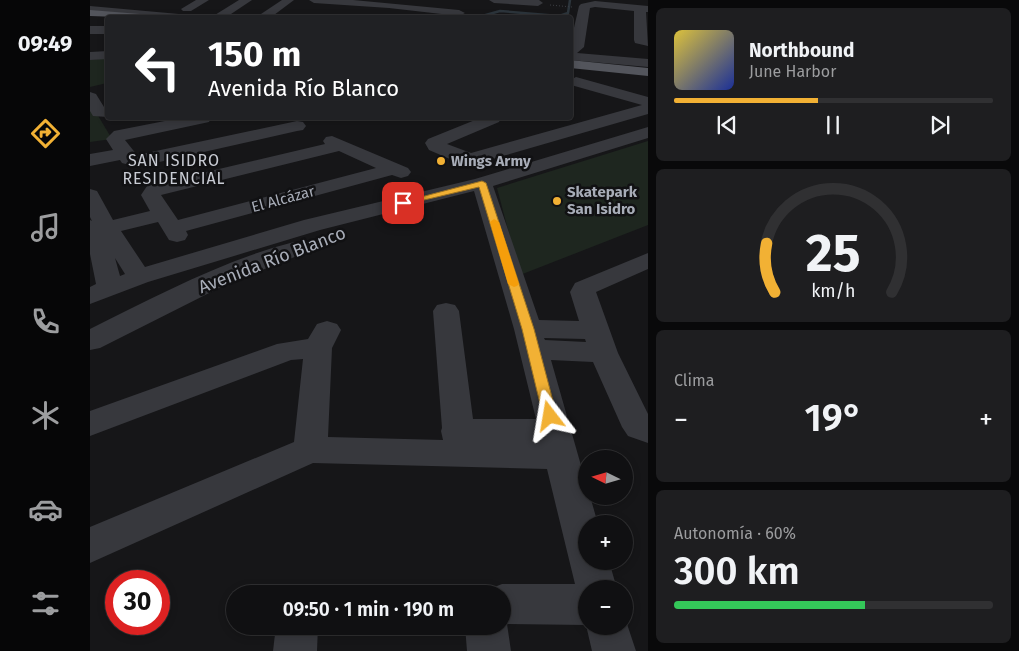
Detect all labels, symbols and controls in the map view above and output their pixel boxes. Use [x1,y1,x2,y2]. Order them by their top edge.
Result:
text: 09:49 [18,30,72,57]
text: 150 m [208,33,301,75]
icon: left [125,35,190,100]
text: Northbound [749,39,854,62]
text: June Harbor [749,62,836,81]
text: Avenida Río Blanco [208,75,399,102]
icon: previous [713,111,741,139]
icon: pause [819,111,847,139]
icon: next [926,111,954,139]
icon: directions [28,116,63,151]
district label: SAN ISIDRO RESIDENCIAL [122,151,226,188]
place label: Wings Army [451,152,531,170]
marker: Wings Army [435,155,447,167]
street label: El Alcázar [249,182,317,216]
pin [382,182,424,224]
place label: Skatepark San Isidro [567,183,638,218]
icon: arrive [389,189,417,217]
marker: Skatepark San Isidro [551,195,563,207]
icon: music [28,210,63,245]
street label: Avenida Río Blanco [195,222,349,298]
text: 25 [806,222,861,285]
text: km/h [811,280,856,302]
icon: phone [28,304,63,339]
text: Clima [674,371,714,390]
position arrow [523,389,575,441]
text: 19° [804,395,863,441]
icon: climate [28,398,63,433]
text: − [674,403,688,436]
text: + [979,403,993,436]
north arrow [578,450,632,505]
map controls [578,450,633,635]
icon: car [28,492,63,527]
button: + [578,515,633,570]
text: Autonomía · 60% [674,524,796,543]
text: 300 km [674,548,800,594]
speed limit sign: 30 [105,570,170,635]
button: − [578,580,633,635]
icon: filters [28,586,63,621]
text: 09:50 · 1 min · 190 m [283,598,454,621]

